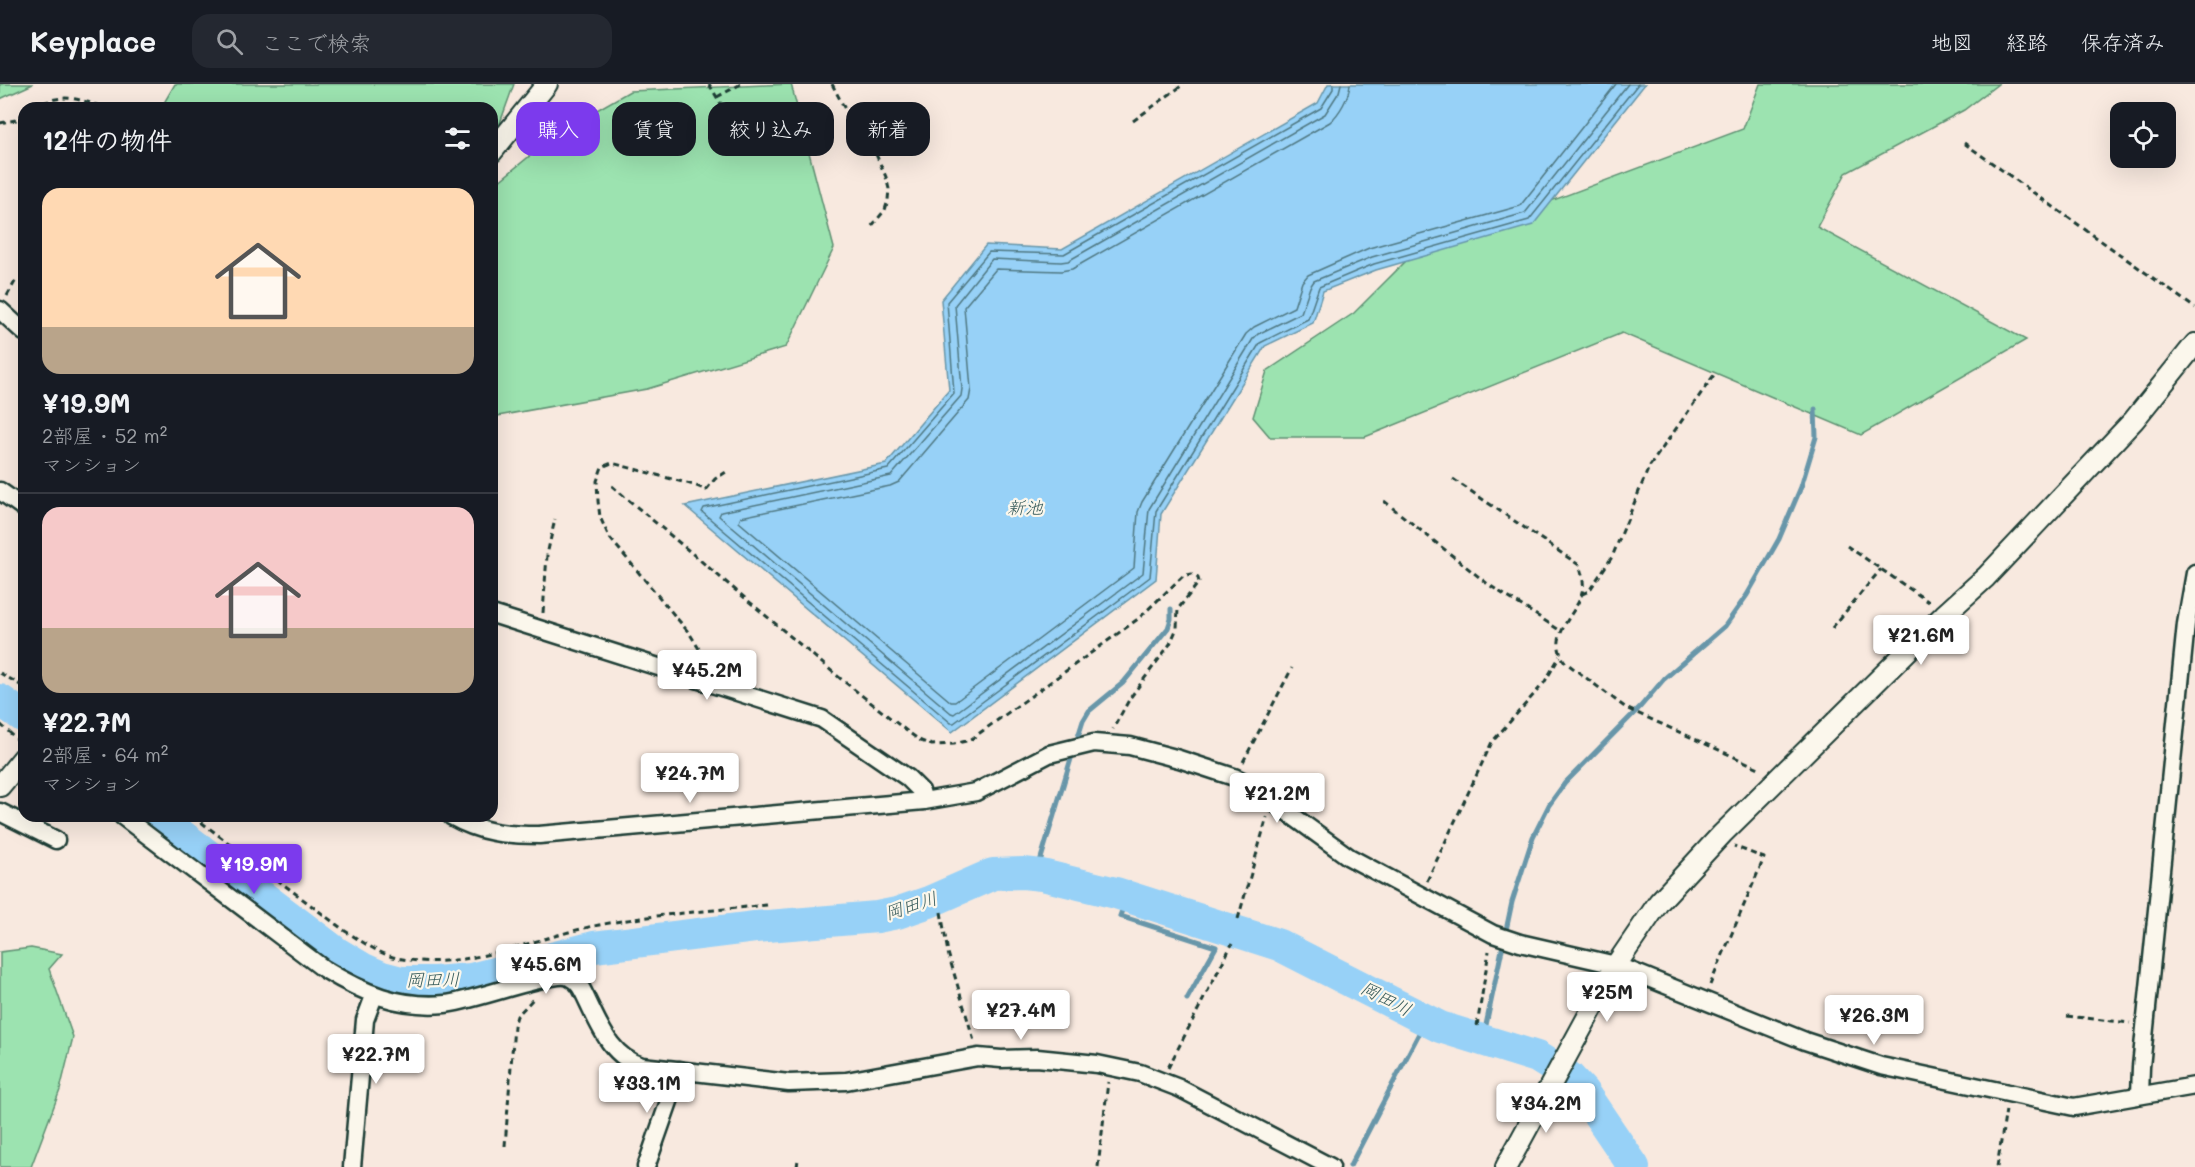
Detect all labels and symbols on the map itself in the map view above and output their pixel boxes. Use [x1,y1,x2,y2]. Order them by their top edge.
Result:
water label: 新池 [1007,495,1044,519]
pin: ¥21.6M [1872,615,1970,666]
pin: ¥45.2M [658,650,756,701]
pin: ¥24.7M [641,753,739,804]
pin: ¥21.2M [1228,773,1326,824]
pin: ¥19.9M [205,844,303,895]
water label: 岡田川 [881,885,940,925]
pin: ¥45.6M [497,944,595,995]
water label: 岡田川 [406,967,460,991]
pin: ¥25M [1571,972,1643,1023]
water label: 岡田川 [1357,975,1416,1021]
pin: ¥27.4M [972,990,1070,1041]
pin: ¥26.3M [1825,995,1923,1046]
pin: ¥22.7M [327,1034,425,1085]
pin: ¥33.1M [598,1063,696,1114]
pin: ¥34.2M [1497,1083,1595,1134]

